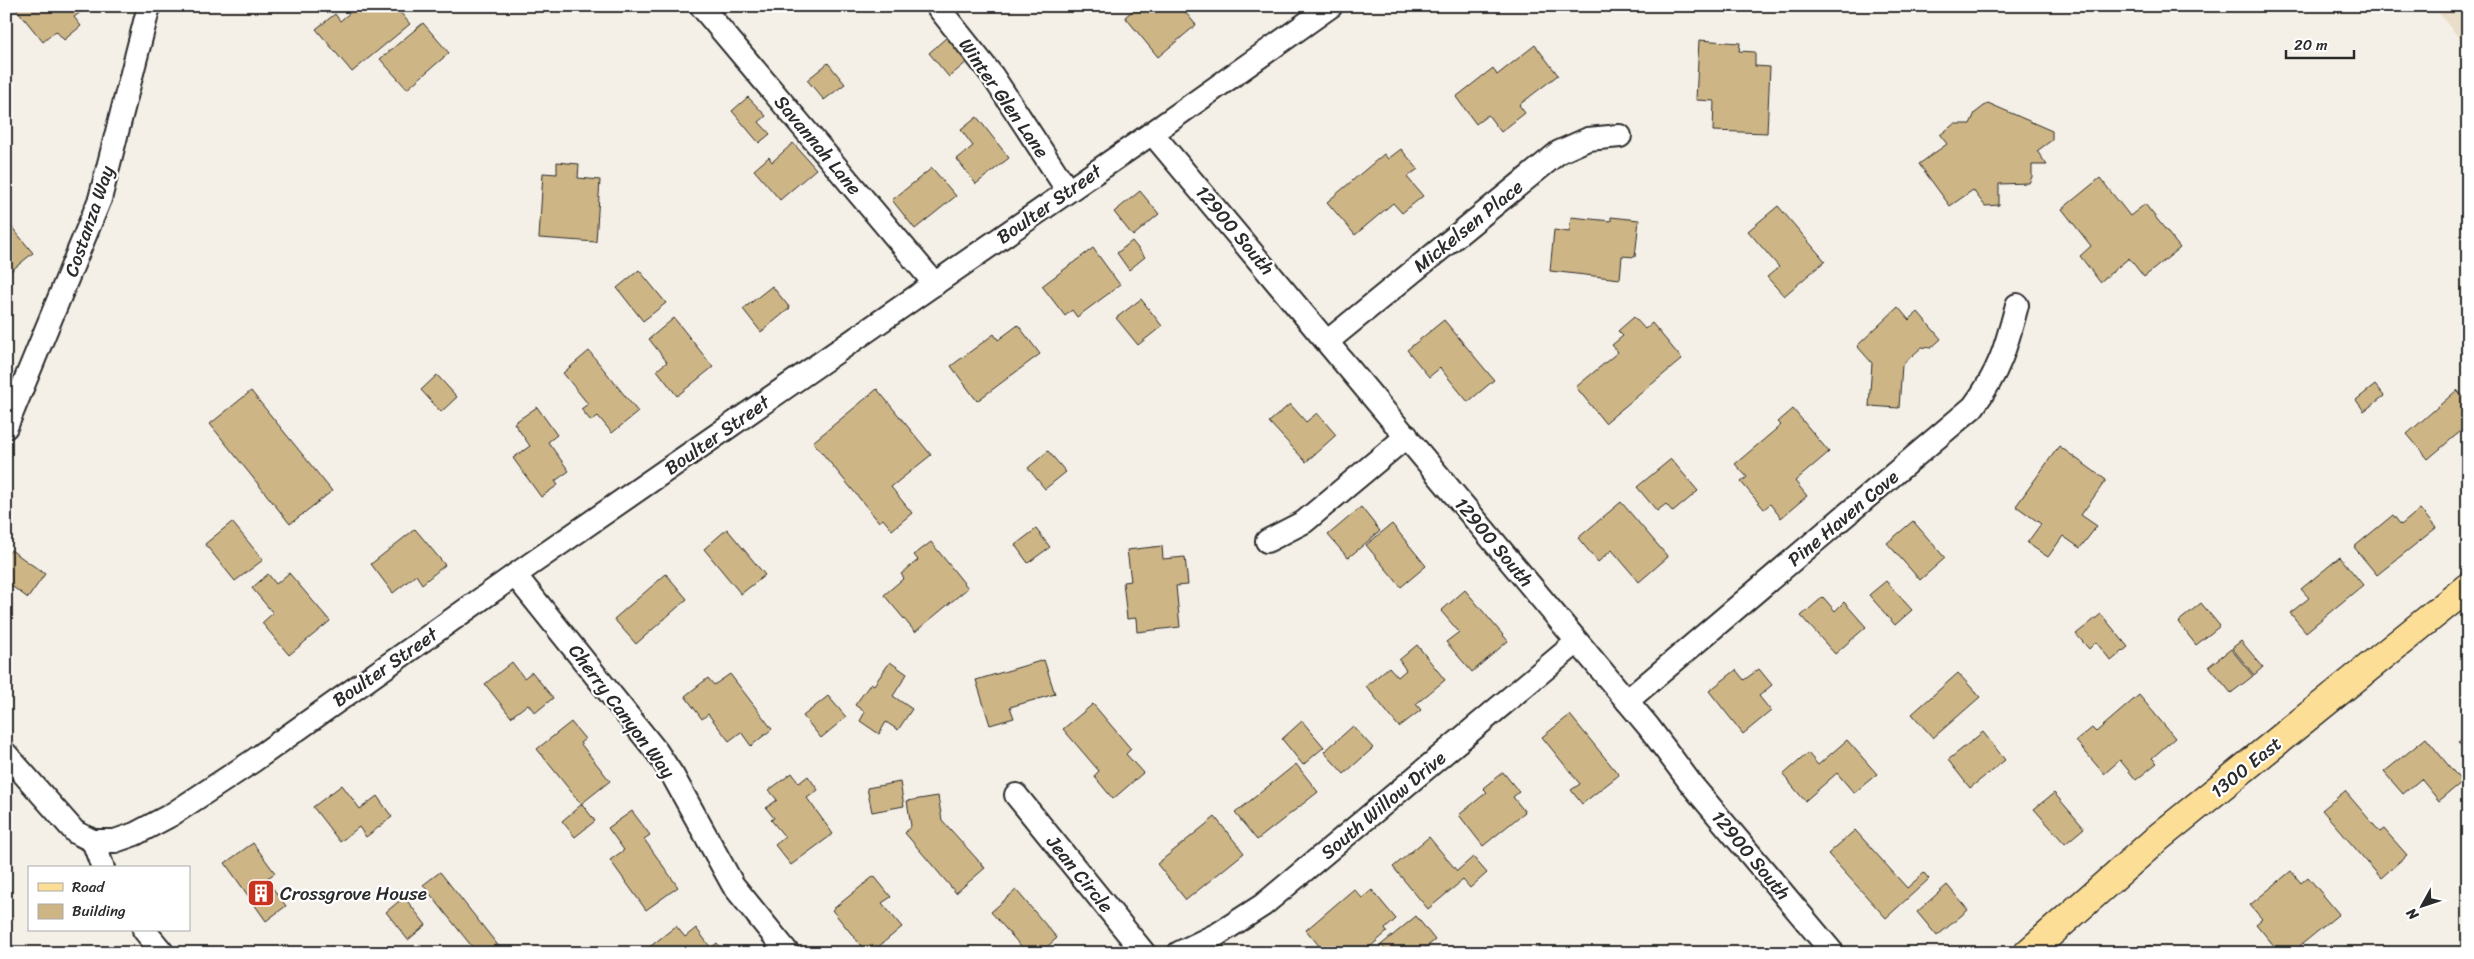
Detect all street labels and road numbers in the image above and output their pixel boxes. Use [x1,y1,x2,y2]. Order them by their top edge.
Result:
street label: Winter Glen Lane [950,31,1058,165]
street label: Savannah Lane [766,87,870,203]
street label: Boulter Street [989,155,1110,253]
street label: Costanza Way [55,161,124,281]
street label: Mickelsen Place [1405,171,1531,281]
street label: 12900 South [1187,177,1283,283]
street label: Boulter Street [657,386,778,484]
street label: Pine Haven Cove [1780,461,1906,575]
street label: 12900 South [1446,489,1542,595]
street label: Boulter Street [325,618,446,716]
street label: Cherry Canyon Way [560,636,684,786]
street label: 1300 East [2203,728,2289,806]
street label: South Willow Drive [1313,742,1453,868]
street label: 12900 South [1703,802,1799,908]
street label: Jean Circle [1037,827,1122,921]

